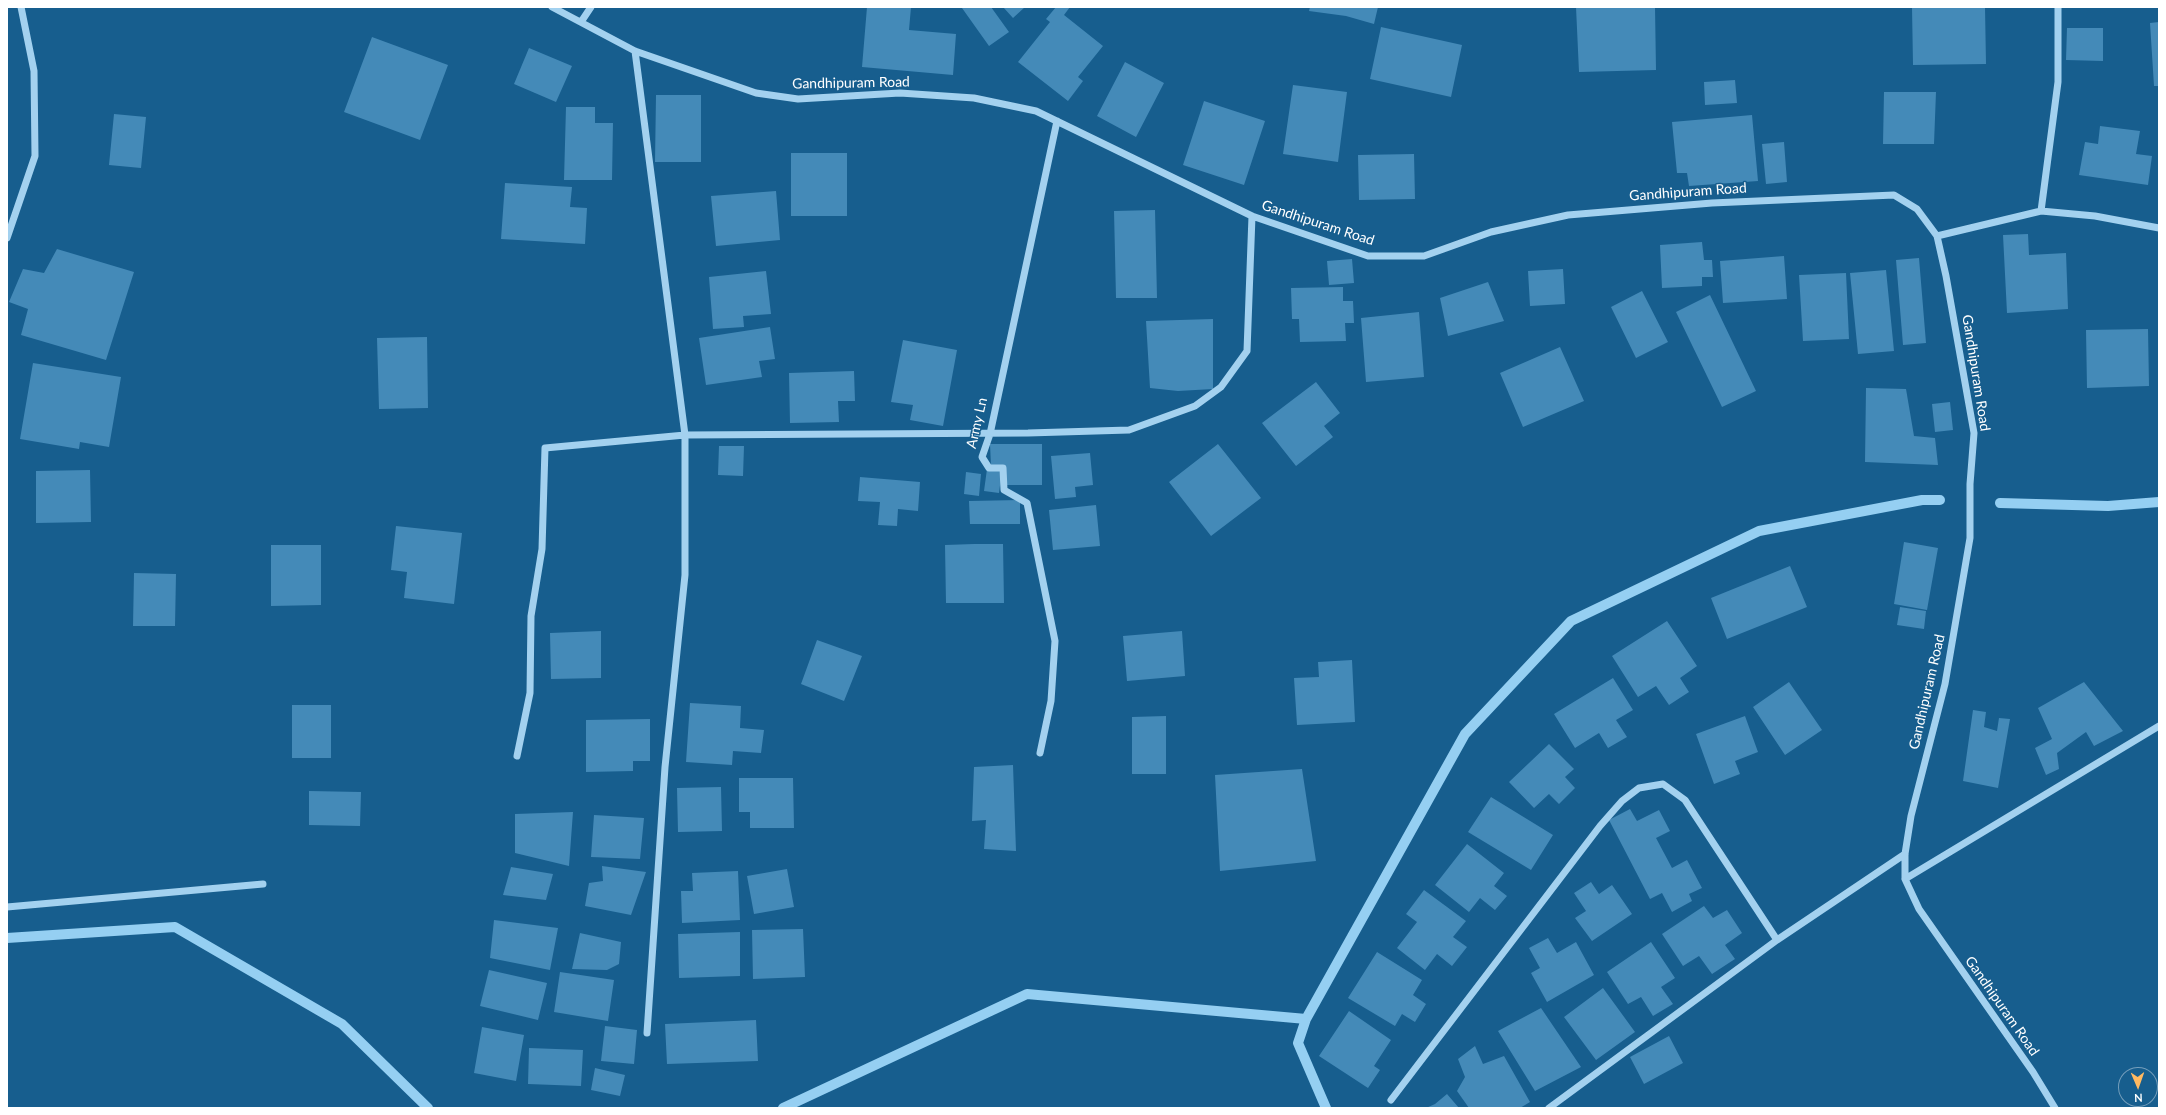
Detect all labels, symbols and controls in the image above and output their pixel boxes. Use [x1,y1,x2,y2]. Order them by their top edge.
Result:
street label: Gandhipuram Road [792,74,910,92]
street label: Gandhipuram Road [1629,180,1747,204]
street label: Gandhipuram Road [1259,197,1377,249]
street label: Gandhipuram Road [1958,314,1994,432]
street label: Army Ln [963,396,991,450]
street label: Gandhipuram Road [1906,633,1948,751]
street label: Gandhipuram Road [1961,953,2043,1059]
north arrow [2118,1067,2158,1107]
text: N [2134,1092,2143,1105]

